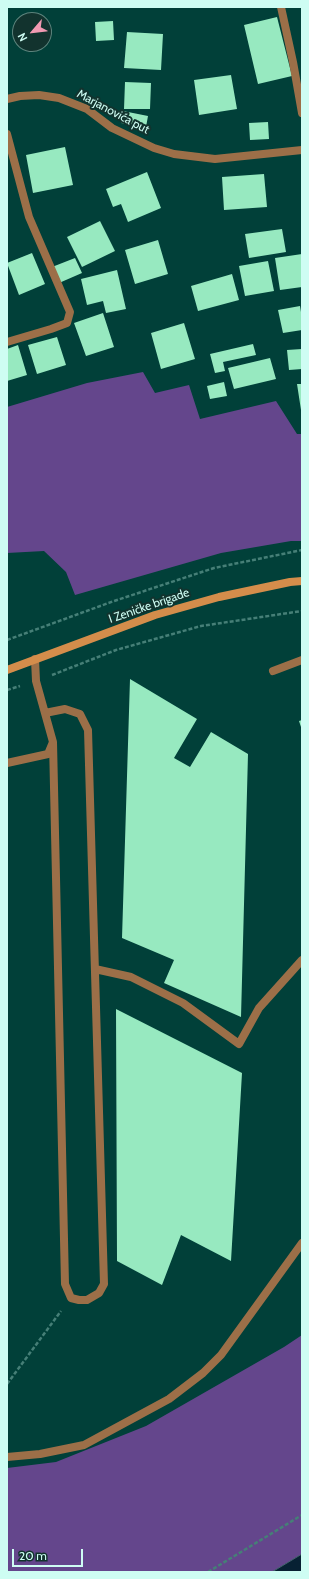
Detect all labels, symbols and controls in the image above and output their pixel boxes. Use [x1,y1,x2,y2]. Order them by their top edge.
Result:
north arrow [12,12,52,52]
text: N [14,30,30,44]
street label: Marjanovića put [74,87,152,137]
street label: I Zeničke brigade [107,585,191,627]
scale bar [14,1541,85,1567]
text: 20 m [19,1548,47,1563]

